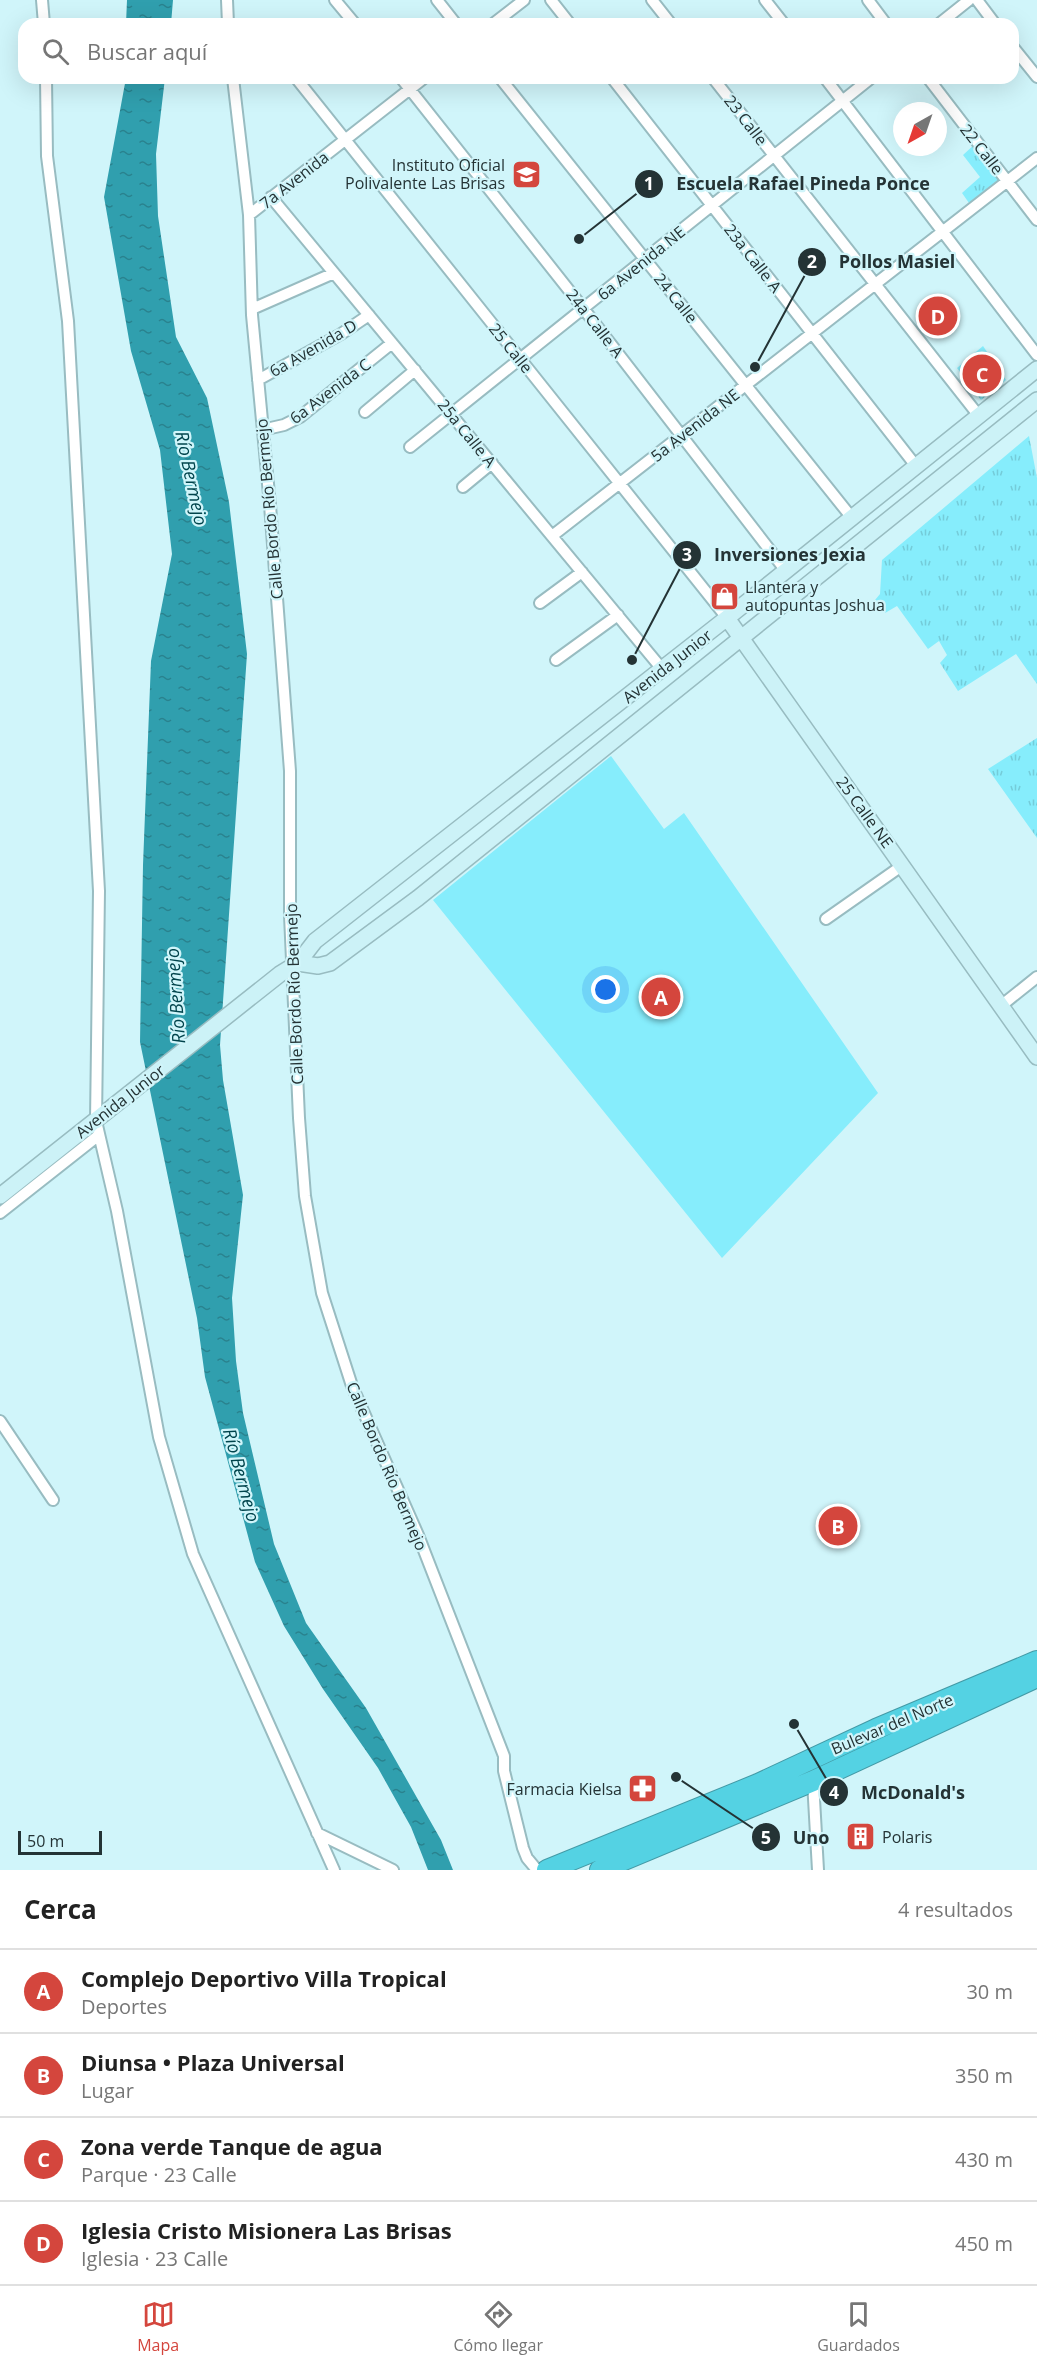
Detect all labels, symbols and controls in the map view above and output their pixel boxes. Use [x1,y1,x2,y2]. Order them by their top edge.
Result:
search box [18,18,1019,84]
icon: search [39,35,72,68]
text: Buscar aquí [87,36,207,66]
street label: 23 Calle [719,90,773,150]
north arrow [893,102,947,156]
street label: 22 Calle [955,119,1009,179]
street label: 7a Avenida [255,146,333,214]
place label: Instituto Oficial Polivalente Las Brisas [345,154,505,194]
school or university icon: Instituto Oficial Polivalente Las Brisas [510,158,542,190]
callout: Escuela Rafael Pineda Ponce [634,166,942,202]
text: 1 [644,171,654,195]
text: Escuela Rafael Pineda Ponce [676,171,930,195]
street label: 23a Calle A [719,219,787,298]
street label: 6a Avenida NE [593,221,689,305]
callout: Pollos Masiel [797,244,967,280]
text: 2 [807,249,817,273]
text: Pollos Masiel [839,249,955,273]
street label: 24 Calle [649,268,703,328]
street label: 24a Calle A [561,284,629,363]
pin: D [918,294,958,338]
street label: 6a Avenida D [265,314,361,382]
street label: 25 Calle [484,318,538,378]
pin: C [962,352,1002,397]
street label: 6a Avenida C [285,353,375,429]
street label: 5a Avenida NE [646,383,744,467]
street label: 25a Calle A [433,394,502,472]
street label: Calle Bordo Río Bermejo [250,418,288,600]
water label: Río Bermejo [170,429,214,527]
callout: Inversiones Jexia [672,537,878,573]
text: 3 [682,542,692,566]
text: Inversiones Jexia [714,542,866,566]
place label: Llantera y autopuntas Joshua [745,576,885,616]
shop icon: Llantera y autopuntas Joshua [708,580,740,612]
street label: Avenida Junior [618,624,717,708]
street label: 25 Calle NE [832,772,898,852]
street label: Calle Bordo Río Bermejo [280,903,308,1085]
water label: Río Bermejo [160,947,190,1045]
pin: A [642,974,680,1020]
your location [591,975,620,1004]
street label: Avenida Junior [71,1059,170,1143]
street label: Calle Bordo Río Bermejo [341,1378,433,1554]
water label: Río Bermejo [218,1426,266,1524]
pin: B [818,1504,858,1549]
street label: Bulevar del Norte [828,1688,956,1760]
pharmacy icon: Farmacia Kielsa [627,1773,659,1805]
callout: McDonald's [819,1774,977,1810]
place label: Farmacia Kielsa [506,1778,622,1800]
text: 4 [829,1780,839,1804]
text: McDonald's [861,1780,965,1804]
callout: Uno [751,1819,841,1855]
building icon: Polaris [845,1821,877,1853]
text: 5 [761,1825,771,1849]
text: Uno [793,1825,829,1849]
place label: Polaris [882,1826,932,1848]
scale bar [18,1828,102,1856]
text: 50 m [27,1830,64,1852]
text: Cerca [24,1891,97,1927]
text: 4 resultados [898,1896,1013,1923]
text: Complejo Deportivo Villa Tropical [81,1963,447,1993]
text: A [37,1978,50,2005]
text: 30 m [966,1978,1013,2005]
text: Deportes [81,1993,167,2020]
text: Diunsa • Plaza Universal [81,2047,345,2077]
text: B [37,2062,50,2089]
text: 350 m [955,2062,1013,2089]
text: Lugar [81,2077,134,2104]
text: Zona verde Tanque de agua [81,2131,383,2161]
text: C [37,2146,50,2173]
text: 430 m [955,2146,1013,2173]
text: Parque · 23 Calle [81,2161,237,2188]
text: Iglesia Cristo Misionera Las Brisas [81,2215,452,2245]
text: D [36,2230,51,2257]
text: 450 m [955,2230,1013,2257]
text: Iglesia · 23 Calle [81,2245,228,2272]
tab: Mapa [137,2298,179,2356]
tab: Cómo llegar [453,2298,543,2356]
tab: Guardados [817,2298,900,2356]

